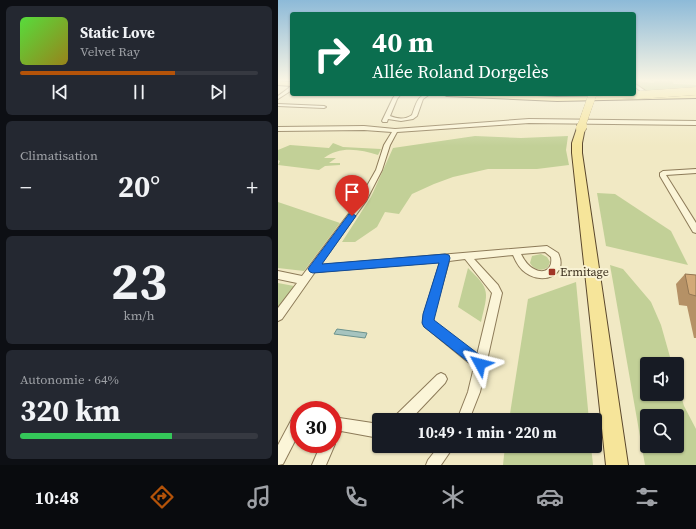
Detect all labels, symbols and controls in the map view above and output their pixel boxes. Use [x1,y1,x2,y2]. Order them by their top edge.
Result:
text: Static Love [80,22,155,43]
text: 40 m [372,23,434,61]
icon: right [306,28,358,80]
text: Velvet Ray [80,43,140,60]
text: Allée Roland Dorgelès [372,59,549,84]
icon: previous [49,81,71,103]
icon: pause [128,81,150,103]
icon: next [207,81,229,103]
text: Climatisation [20,147,98,164]
text: 20° [118,166,160,207]
text: − [20,172,32,202]
text: + [246,172,258,202]
pin [335,175,369,216]
icon: arrive [341,181,363,203]
text: 23 [111,245,167,316]
place label: Ermitage [560,264,609,280]
marker: Ermitage [547,267,557,277]
text: km/h [124,307,154,324]
position arrow [459,343,501,385]
map controls [640,357,684,453]
button: sound [640,357,684,401]
text: Autonomie · 64% [20,371,119,388]
text: 320 km [20,390,120,431]
speed limit sign: 30 [290,401,342,453]
button: search [640,409,684,453]
text: 10:49 · 1 min · 220 m [418,422,557,443]
icon: directions [148,483,176,511]
icon: music [245,483,273,511]
icon: phone [342,483,370,511]
icon: climate [439,483,467,511]
icon: car [536,483,564,511]
icon: filters [633,483,661,511]
text: 10:48 [35,485,79,510]

